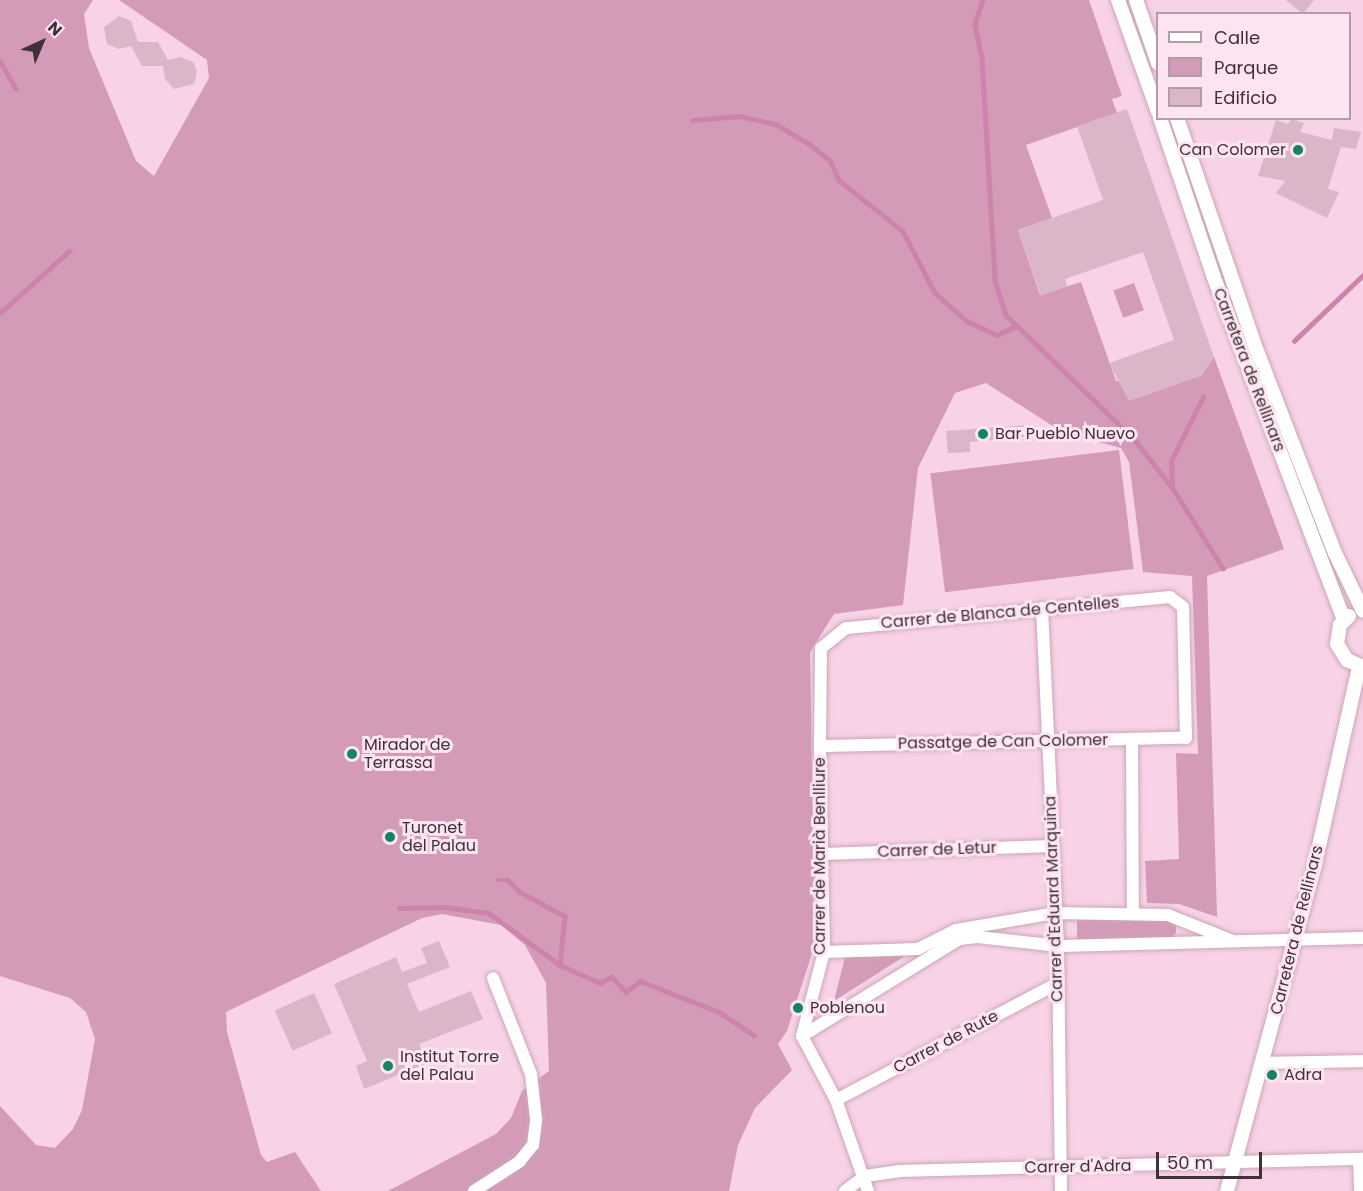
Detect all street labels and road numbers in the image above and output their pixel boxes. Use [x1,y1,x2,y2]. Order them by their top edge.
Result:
street label: Carretera de Rellinars [1209,285,1289,455]
street label: Carrer de Blanca de Centelles [880,593,1120,633]
street label: Passatge de Can Colomer [898,731,1108,753]
street label: Carrer de Marià Benlliure [810,757,830,955]
street label: Carrer d'Eduard Marquina [1041,796,1067,1002]
street label: Carrer de Letur [877,838,997,862]
street label: Carretera de Rellinars [1267,843,1327,1017]
street label: Carrer de Rute [890,1006,1002,1078]
street label: Carrer d'Adra [1024,1156,1132,1178]

